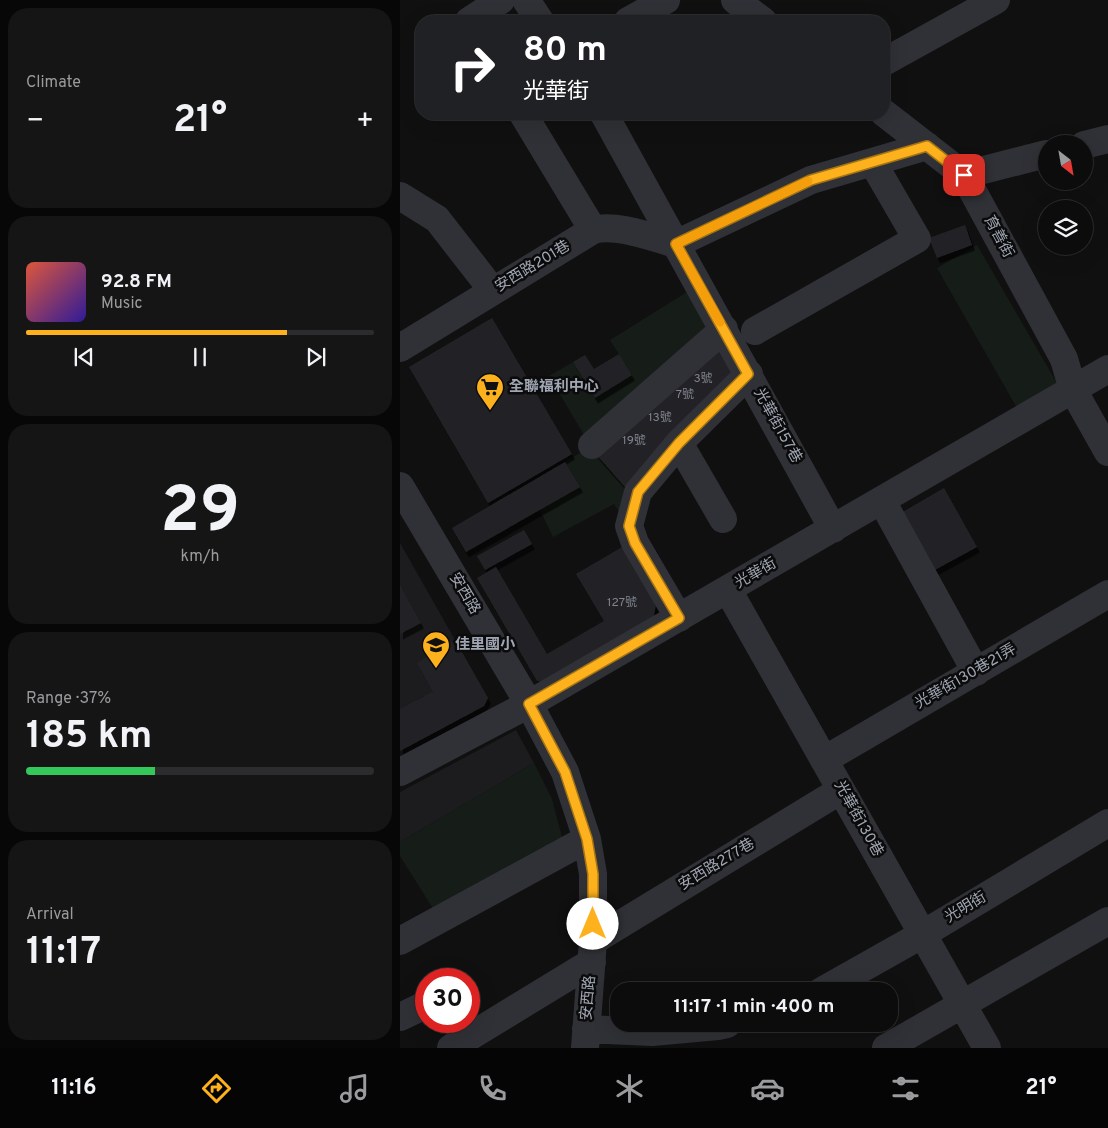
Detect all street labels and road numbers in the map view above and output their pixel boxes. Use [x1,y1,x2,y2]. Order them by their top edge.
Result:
street label: 育善街 [979,213,1017,261]
street label: 安西路201巷 [492,237,574,297]
street label: 光華街157巷 [749,385,805,467]
street label: 光華街 [732,555,780,593]
street label: 安西路 [444,570,484,618]
street label: 光華街130巷21弄 [912,640,1020,714]
street label: 光華街130巷 [829,778,887,860]
street label: 安西路277巷 [676,835,758,895]
street label: 光明街 [942,888,990,928]
street label: 安西路 [578,975,600,1021]

